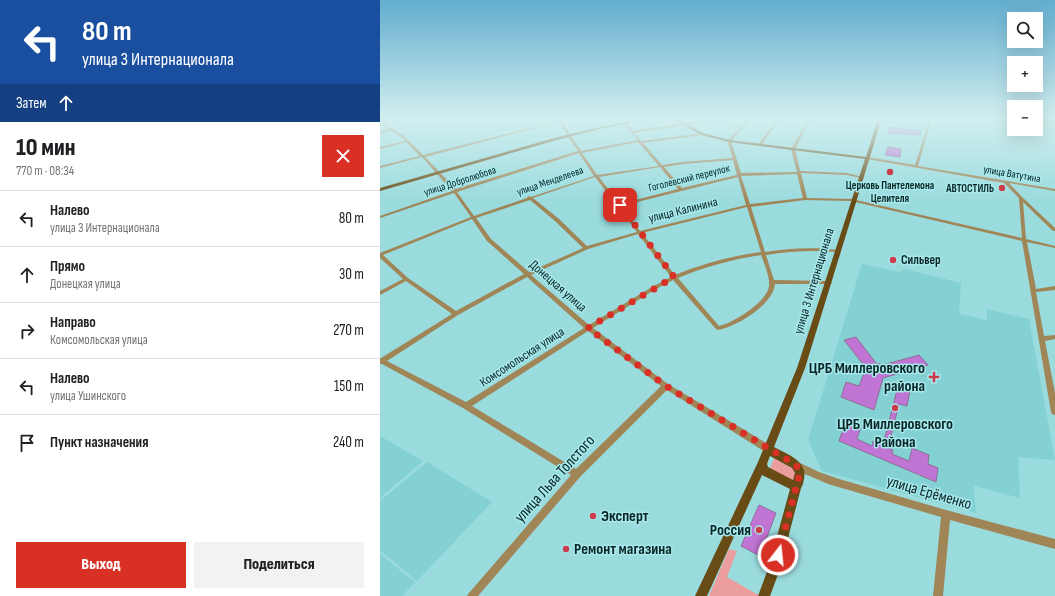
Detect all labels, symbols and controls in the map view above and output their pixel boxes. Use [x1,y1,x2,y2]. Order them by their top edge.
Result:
map controls [1007,12,1043,136]
button: search [1007,12,1043,48]
text: 80 m [82,15,131,48]
icon: left [16,16,68,68]
text: улица 3 Интернационала [82,49,234,70]
button: + [1007,56,1043,92]
icon: ahead [55,92,77,114]
text: Затем [16,94,47,113]
button: − [1007,100,1043,136]
text: 10 мин [16,133,75,162]
button: close [322,135,364,177]
street label: Гоголевский переулок [647,161,732,194]
text: 770 m · 08:34 [16,163,74,179]
street label: улица Добролюбова [422,163,498,199]
street label: улица Менделеева [515,163,585,199]
street label: улица Ватутина [982,163,1042,185]
marker: Церковь Пантелемона Целителя [885,167,895,177]
place label: Церковь Пантелемона Целителя [846,179,935,205]
place label: АВТОСТИЛЬ [945,182,994,195]
marker: АВТОСТИЛЬ [997,183,1007,193]
pin [603,188,637,222]
icon: arrive [609,194,631,216]
street label: улица Калинина [647,194,719,226]
text: Налево [50,201,90,220]
icon: left [16,208,38,230]
text: 80 m [339,209,364,228]
text: улица 3 Интернационала [50,220,160,236]
street label: улица 3 Интернационала [790,226,838,336]
place label: Сильвер [901,252,941,268]
marker: Сильвер [888,255,898,265]
text: Прямо [50,257,85,276]
street label: Донецкая улица [526,257,590,315]
icon: ahead [16,264,38,286]
text: 30 m [339,265,364,284]
text: Донецкая улица [50,276,121,292]
text: Направо [50,313,96,332]
icon: right [16,320,38,342]
text: 270 m [333,321,364,340]
street label: Комсомольская улица [477,324,567,390]
text: Комсомольская улица [50,332,148,348]
place label: ЦРБ Миллеровского района [809,359,925,396]
text: Налево [50,369,90,388]
marker: ЦРБ Миллеровского района [928,371,940,383]
icon: left [16,376,38,398]
text: 150 m [334,377,364,396]
text: улица Ушинского [50,388,126,404]
marker: ЦРБ Миллеровского Района [890,403,900,413]
place label: ЦРБ Миллеровского Района [837,415,953,452]
street label: улица Льва Толстого [511,431,599,527]
icon: arrive [16,432,38,454]
text: Пункт назначения [50,433,148,452]
text: 240 m [333,433,364,452]
street label: улица Ерёменко [884,472,974,514]
place label: Эксперт [601,507,649,526]
marker: Эксперт [588,511,598,521]
place label: Россия [710,521,751,540]
marker: Россия [754,525,764,535]
position arrow [757,534,799,576]
place label: Ремонт магазина [574,540,672,559]
button: Выход [16,542,186,588]
button: Поделиться [194,542,364,588]
marker: Ремонт магазина [561,544,571,554]

